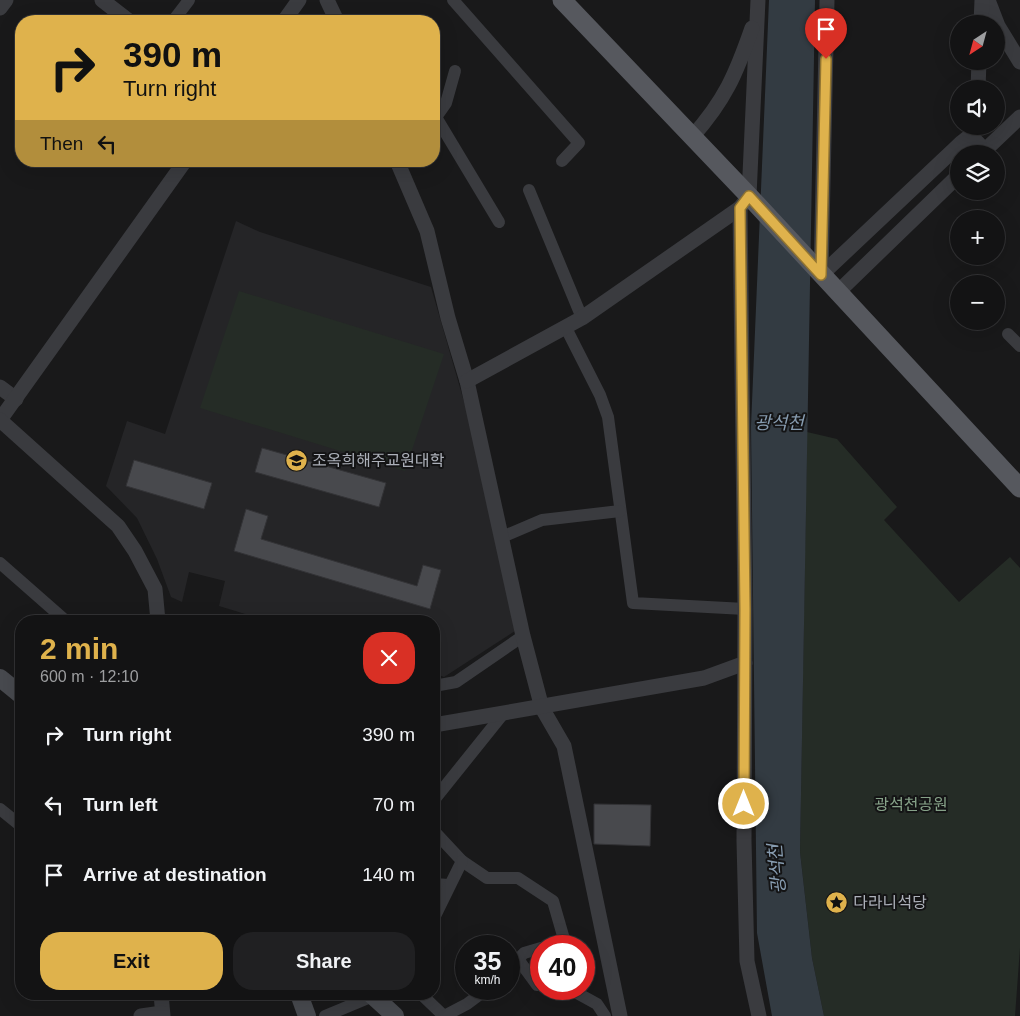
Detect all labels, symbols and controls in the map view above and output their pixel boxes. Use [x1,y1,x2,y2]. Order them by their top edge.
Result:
pin [805,8,847,59]
icon: arrive [812,15,840,43]
north arrow [950,15,1005,70]
map controls [950,15,1005,330]
icon: right [40,35,105,100]
text: 390 m [123,35,222,74]
text: Turn right [123,76,216,101]
button: sound [950,80,1005,135]
icon: left [93,130,121,158]
text: Then [40,133,83,154]
button: layers [950,145,1005,200]
button: + [950,210,1005,265]
button: − [950,275,1005,330]
water label: 광석천 [754,413,806,433]
school or university icon: 조옥희해주교원대학 [284,448,308,472]
place label: 조옥희해주교원대학 [312,452,445,469]
text: 2 min [40,632,118,665]
button: close [363,632,415,684]
text: 600 m · 12:10 [40,668,139,685]
icon: right [40,721,68,749]
text: Turn right [83,724,171,745]
text: 390 m [362,724,415,745]
position arrow [717,777,769,829]
icon: left [40,791,68,819]
text: Turn left [83,794,158,815]
text: 70 m [373,794,415,815]
park label: 광석천공원 [874,796,948,813]
water label: 광석천 [765,841,789,895]
icon: arrive [40,861,68,889]
text: Arrive at destination [83,864,267,885]
text: 140 m [362,864,415,885]
place icon: 다라니석당 [825,890,849,914]
place label: 다라니석당 [853,894,927,911]
button: Exit [40,932,223,990]
button: Share [233,932,415,990]
speed limit sign: 40 [530,935,595,1000]
text: 35 [474,947,501,975]
text: km/h [474,973,501,987]

